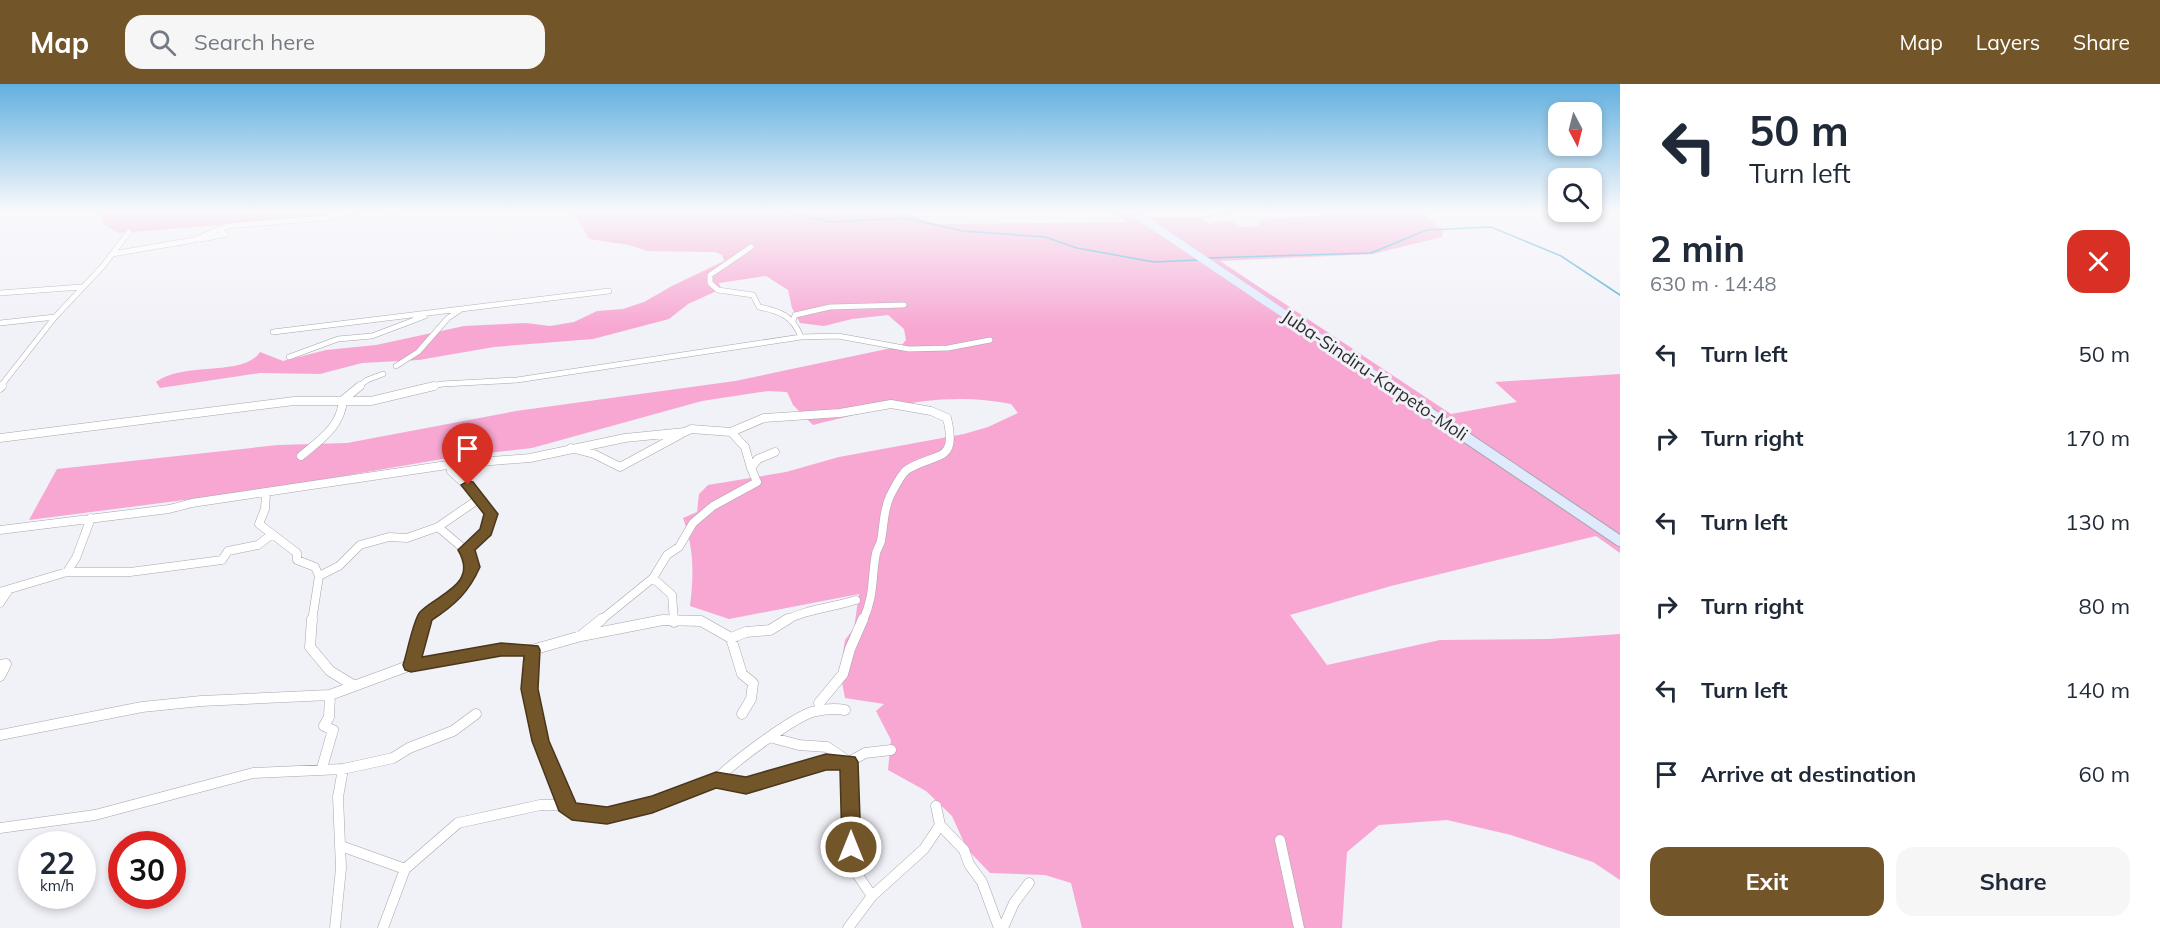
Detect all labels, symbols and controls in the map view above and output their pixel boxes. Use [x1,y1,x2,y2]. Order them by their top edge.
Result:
search box [125,15,545,69]
text: Map [30,25,89,60]
icon: search [146,26,179,59]
text: Search here [194,28,315,56]
text: Map [1900,29,1943,55]
text: Layers [1976,29,2040,55]
text: Share [2073,29,2130,55]
north arrow [1548,102,1602,156]
map controls [1548,102,1602,222]
text: 50 m [1749,104,1849,157]
icon: left [1650,108,1728,186]
text: Turn left [1749,156,1851,190]
button: search [1548,168,1602,222]
text: 2 min [1650,226,1745,271]
button: close [2067,230,2130,293]
text: 630 m · 14:48 [1650,271,1776,296]
street label: Juba-Sindiru-Karpeto-Moli [1278,304,1472,446]
icon: left [1650,338,1683,371]
text: Turn left [1701,340,1788,368]
text: 50 m [2079,340,2130,368]
icon: right [1650,422,1683,455]
pin [442,423,493,485]
text: Turn right [1701,424,1804,452]
text: 170 m [2065,424,2130,452]
icon: arrive [451,432,484,465]
icon: left [1650,506,1683,539]
text: Turn left [1701,508,1788,536]
text: 130 m [2065,508,2130,536]
icon: right [1650,590,1683,623]
text: Turn right [1701,592,1804,620]
text: 80 m [2079,592,2130,620]
icon: left [1650,674,1683,707]
text: Turn left [1701,676,1788,704]
text: 140 m [2065,676,2130,704]
icon: arrive [1650,758,1683,791]
text: Arrive at destination [1701,760,1916,788]
text: 60 m [2079,760,2130,788]
position arrow [819,815,883,879]
speed limit sign: 30 [108,831,186,909]
text: 22 [39,844,75,882]
button: Exit [1650,847,1884,916]
button: Share [1896,847,2130,916]
text: km/h [40,876,74,895]

